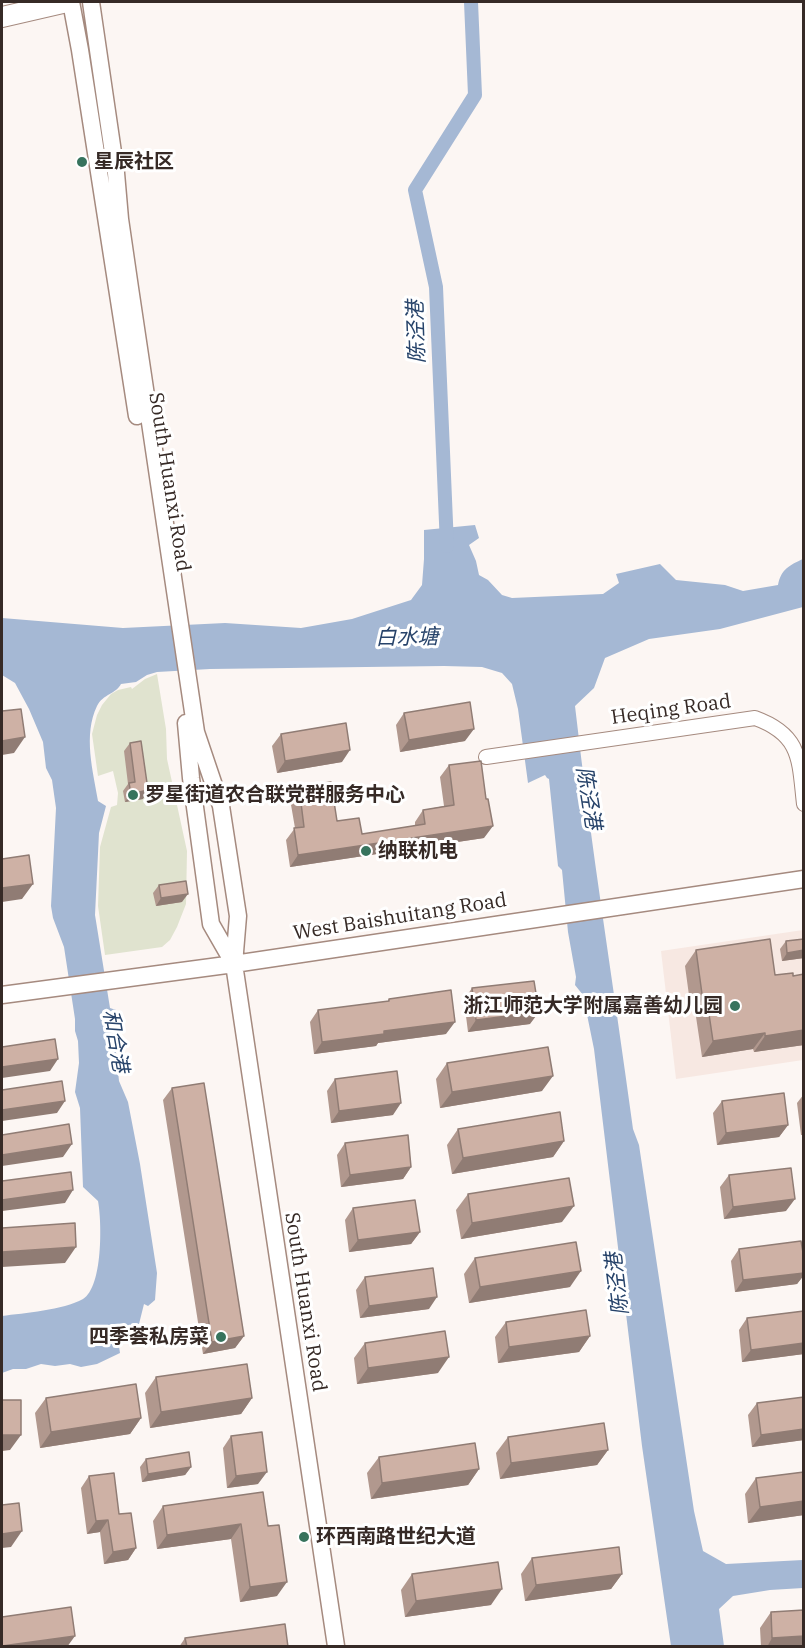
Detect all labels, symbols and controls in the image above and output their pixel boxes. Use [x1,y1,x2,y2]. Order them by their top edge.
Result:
place label: 星辰社区 [94,150,174,174]
marker: 星辰社区 [75,155,89,169]
water label: 陈泾港 [403,300,431,364]
street label: South Huanxi Road [143,391,195,573]
water label: 白水塘 [375,625,439,651]
street label: Heqing Road [609,690,733,730]
water label: 陈泾港 [571,765,605,831]
place label: 罗星街道农合联党群服务中心 [145,783,405,807]
marker: 罗星街道农合联党群服务中心 [126,788,140,802]
place label: 纳联机电 [378,839,458,863]
marker: 纳联机电 [359,844,373,858]
street label: West Baishuitang Road [291,888,509,946]
place label: 浙江师范大学附属嘉善幼儿园 [463,994,723,1018]
marker: 浙江师范大学附属嘉善幼儿园 [728,999,742,1013]
water label: 和合港 [97,1008,133,1074]
street label: South Huanxi Road [279,1211,331,1393]
water label: 陈泾港 [602,1251,634,1317]
place label: 四季荟私房菜 [89,1325,209,1349]
marker: 四季荟私房菜 [214,1330,228,1344]
place label: 环西南路世纪大道 [316,1525,476,1549]
marker: 环西南路世纪大道 [297,1530,311,1544]

